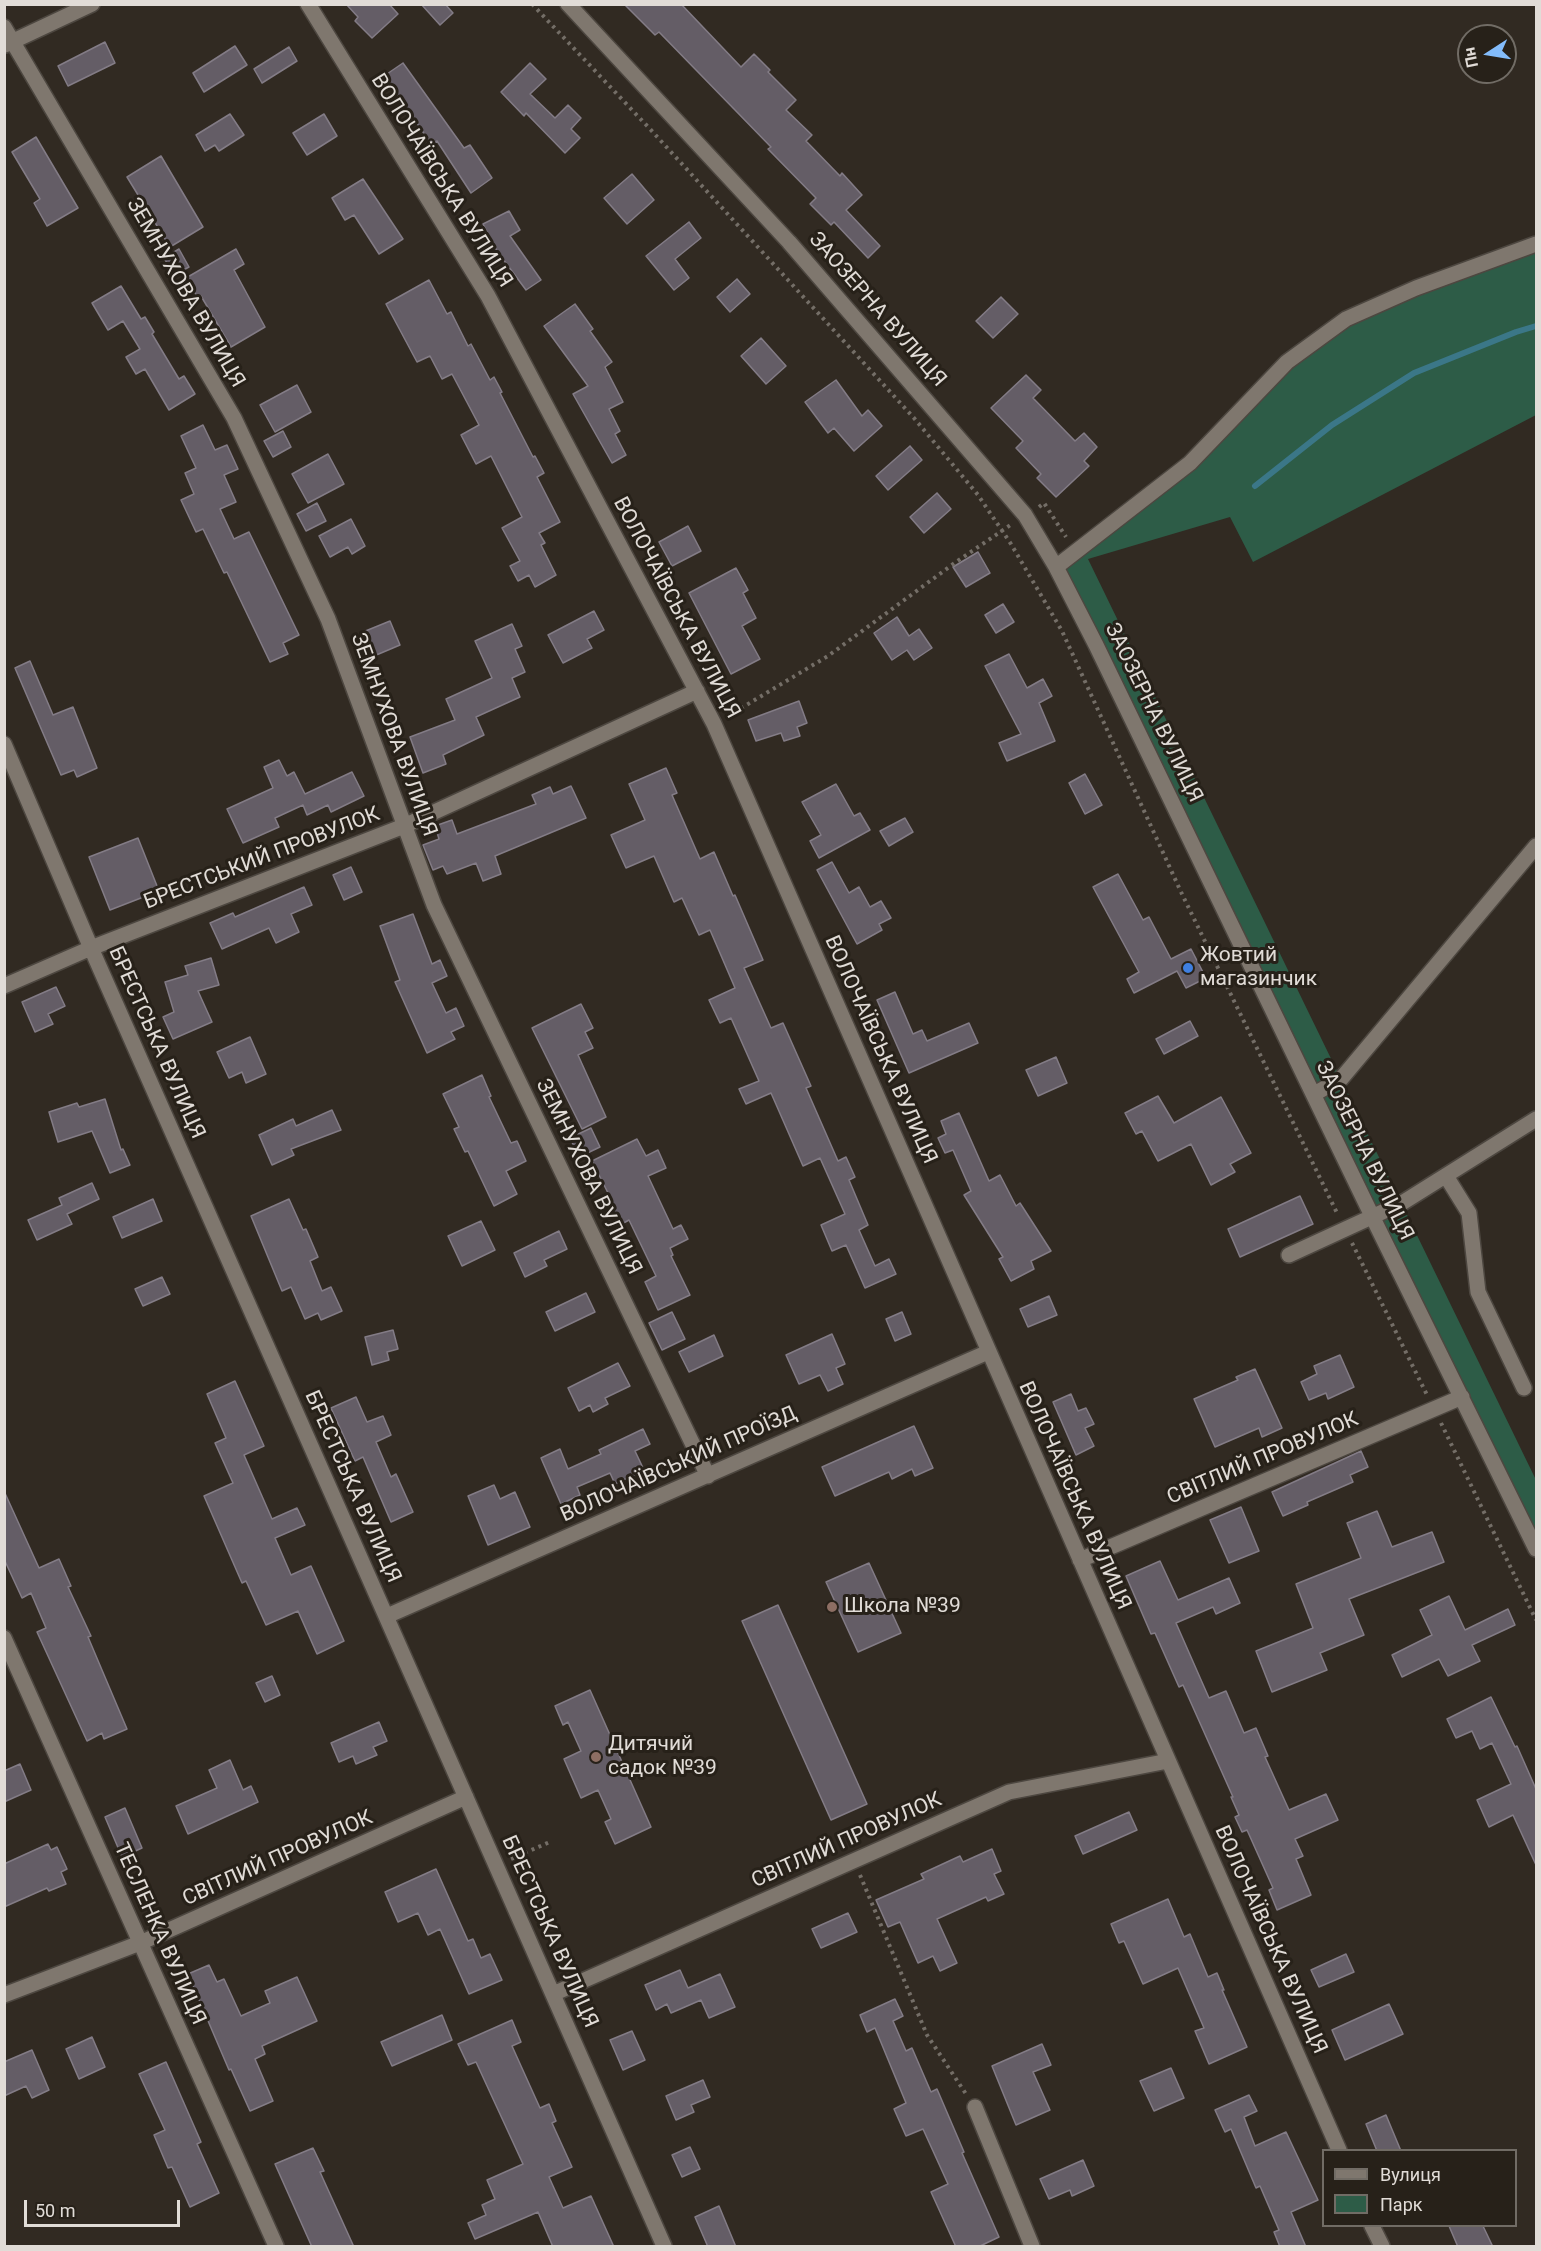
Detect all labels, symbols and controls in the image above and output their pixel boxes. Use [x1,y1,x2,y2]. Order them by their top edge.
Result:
north arrow [1457,24,1517,84]
text: Пн [1459,45,1482,69]
street label: ВОЛОЧАЇВСЬКА ВУЛИЦЯ [365,70,517,292]
street label: ЗЕМНУХОВА ВУЛИЦЯ [120,194,250,392]
street label: ЗАОЗЕРНА ВУЛИЦЯ [803,228,951,392]
street label: ВОЛОЧАЇВСЬКА ВУЛИЦЯ [607,493,745,723]
street label: ЗАОЗЕРНА ВУЛИЦЯ [1099,619,1207,807]
street label: ЗЕМНУХОВА ВУЛИЦЯ [344,630,442,840]
street label: БРЕСТСЬКИЙ ПРОВУЛОК [140,802,384,916]
street label: ВОЛОЧАЇВСЬКА ВУЛИЦЯ [818,932,942,1168]
street label: БРЕСТСЬКА ВУЛИЦЯ [102,943,210,1143]
place label: Жовтий магазинчик [1200,943,1317,993]
marker: Жовтий магазинчик [1181,961,1195,975]
street label: ЗАОЗЕРНА ВУЛИЦЯ [1310,1057,1418,1245]
street label: ЗЕМНУХОВА ВУЛИЦЯ [530,1075,646,1279]
street label: ВОЛОЧАЇВСЬКА ВУЛИЦЯ [1012,1378,1136,1614]
street label: БРЕСТСЬКА ВУЛИЦЯ [298,1387,406,1587]
street label: ВОЛОЧАЇВСЬКИЙ ПРОЇЗД [557,1401,801,1529]
street label: СВІТЛИЙ ПРОВУЛОК [1164,1407,1362,1511]
place label: Школа №39 [844,1594,961,1620]
marker: Школа №39 [825,1600,839,1614]
place label: Дитячий садок №39 [608,1732,717,1782]
marker: Дитячий садок №39 [589,1750,603,1764]
street label: СВІТЛИЙ ПРОВУЛОК [748,1788,946,1894]
street label: СВІТЛИЙ ПРОВУЛОК [179,1806,377,1912]
street label: ВОЛОЧАЇВСЬКА ВУЛИЦЯ [1208,1822,1332,2058]
street label: БРЕСТСЬКА ВУЛИЦЯ [495,1832,603,2032]
street label: ТЕСЛЕНКА ВУЛИЦЯ [108,1839,210,2029]
legend [1322,2149,1517,2227]
text: Вулиця [1380,2164,1441,2185]
scale bar [27,2188,183,2226]
text: Парк [1380,2194,1422,2215]
text: 50 m [35,2200,75,2221]

